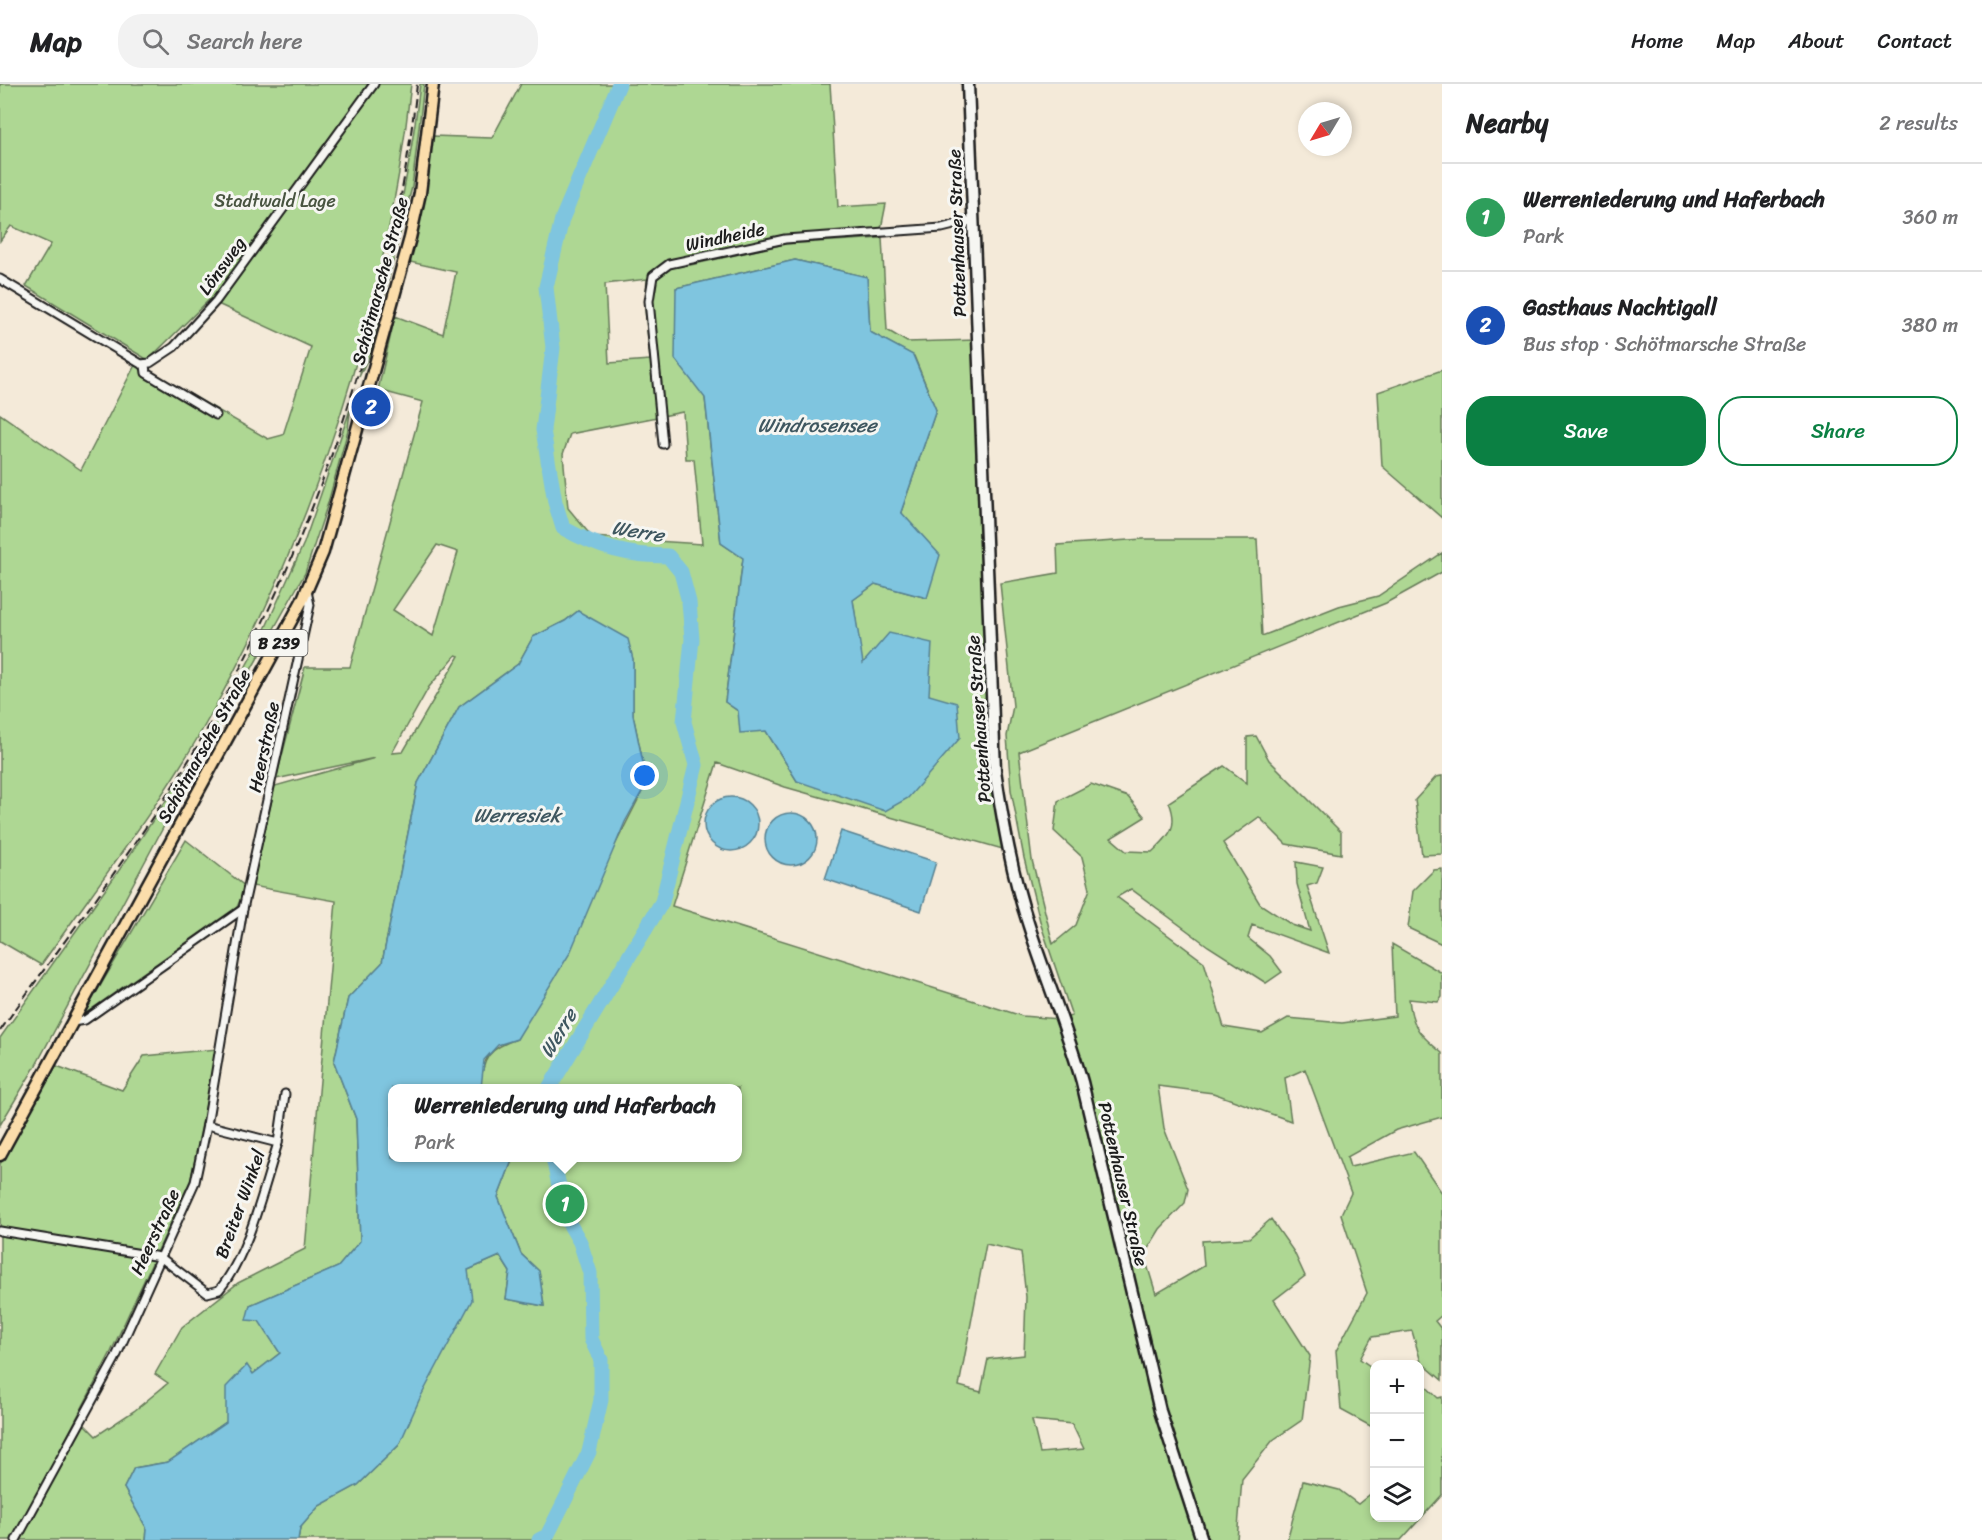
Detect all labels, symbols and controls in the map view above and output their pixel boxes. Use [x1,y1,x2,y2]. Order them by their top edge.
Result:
search box [118,14,538,68]
text: Map [30,17,82,66]
text: Search here [187,22,303,61]
text: Home [1631,22,1683,60]
text: Map [1716,22,1755,60]
text: About [1788,22,1845,60]
text: Contact [1878,22,1952,60]
icon: search [139,25,172,58]
text: Nearby [1466,100,1548,146]
north arrow [1298,102,1352,156]
text: 2 results [1879,106,1958,141]
street label: Pottenhauser Straße [938,149,976,317]
text: Werreniederung und Haferbach [1523,180,1825,219]
park label: Stadtwald Lage [214,185,336,217]
street label: Schötmarsche Straße [342,193,418,369]
text: 1 [1481,200,1490,235]
text: 360 m [1902,200,1958,235]
street label: Windheide [682,213,768,261]
text: Park [1523,219,1564,254]
street label: Lönsweg [190,230,254,302]
text: Gasthaus Nachtigall [1523,288,1717,327]
text: 2 [1480,308,1491,343]
text: 380 m [1902,308,1958,343]
text: Bus stop · Schötmarsche Straße [1523,327,1806,362]
pin: 2 [352,384,391,430]
button: Save [1466,396,1706,466]
button: Share [1718,396,1958,466]
water label: Windrosensee [758,408,878,443]
water label: Werre [609,510,668,553]
road number: B 239 [250,630,308,656]
street label: Pottenhauser Straße [957,634,1001,804]
street label: Schötmarsche Straße [148,663,260,829]
street label: Heerstraße [239,699,289,795]
your location [630,761,659,790]
water label: Werresiek [474,798,563,833]
water label: Werre [530,1000,588,1065]
popup [388,1084,742,1162]
text: Werreniederung und Haferbach [414,1086,716,1125]
street label: Pottenhauser Straße [1089,1099,1157,1269]
text: Park [414,1125,455,1160]
street label: Breiter Winkel [205,1144,275,1263]
pin: 1 [546,1182,584,1226]
street label: Heerstraße [121,1183,189,1281]
map controls [1370,1360,1424,1522]
button: + [1370,1360,1424,1414]
button: − [1370,1414,1424,1468]
button: layers [1370,1468,1424,1522]

